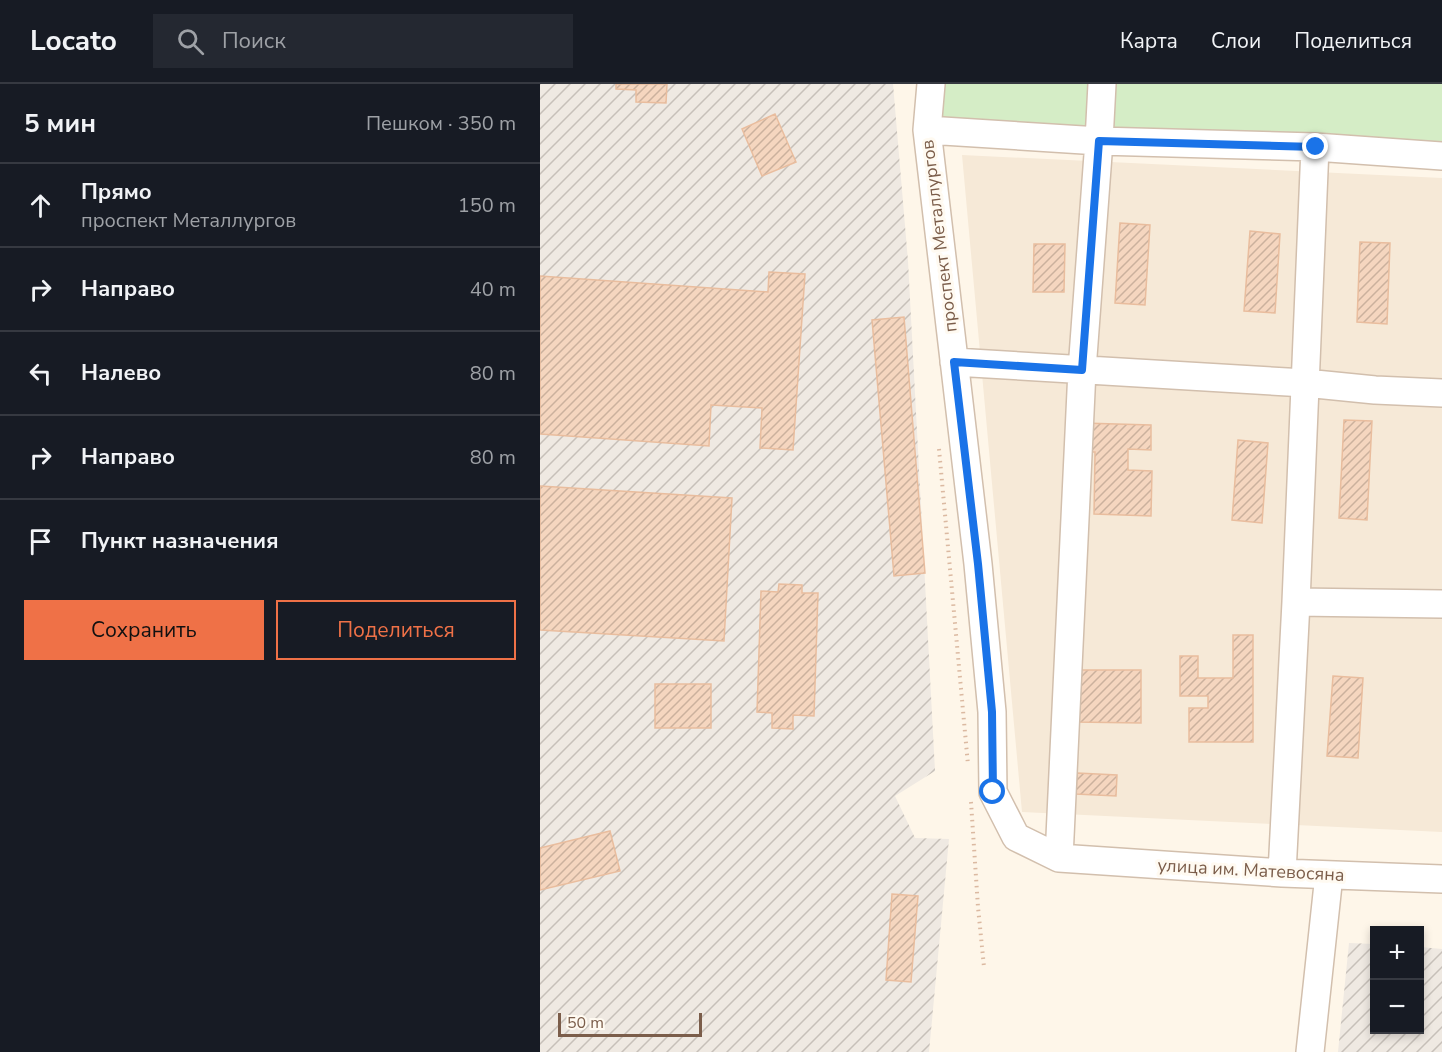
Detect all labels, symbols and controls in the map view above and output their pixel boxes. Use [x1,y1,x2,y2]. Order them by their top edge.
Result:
search box [153,14,573,68]
text: Locato [30,22,117,60]
icon: search [174,25,207,58]
text: Поиск [222,26,286,56]
text: Карта [1120,27,1178,55]
text: Слои [1211,27,1261,55]
text: Поделиться [1294,27,1412,55]
text: 5 мин [24,106,96,141]
text: Пешком · 350 m [366,110,516,137]
route end [1302,133,1328,159]
street label: проспект Металлургов [915,138,963,334]
text: Прямо [81,177,152,207]
icon: ahead [24,189,57,222]
text: 150 m [458,192,516,219]
text: проспект Металлургов [81,207,296,234]
icon: right [24,273,57,306]
text: Направо [81,274,175,304]
text: 40 m [470,276,516,303]
icon: left [24,357,57,390]
text: Налево [81,358,161,388]
text: 80 m [470,360,516,387]
icon: right [24,441,57,474]
text: Направо [81,442,175,472]
text: 80 m [470,444,516,471]
icon: arrive [24,525,57,558]
text: Пункт назначения [81,526,279,556]
button: Сохранить [24,600,264,660]
button: Поделиться [276,600,516,660]
route start [979,778,1005,804]
street label: улица им. Матевосяна [1157,853,1345,887]
map controls [1370,926,1424,1034]
button: + [1370,926,1424,980]
button: − [1370,980,1424,1034]
scale bar [558,1010,702,1038]
text: 50 m [567,1012,604,1034]

